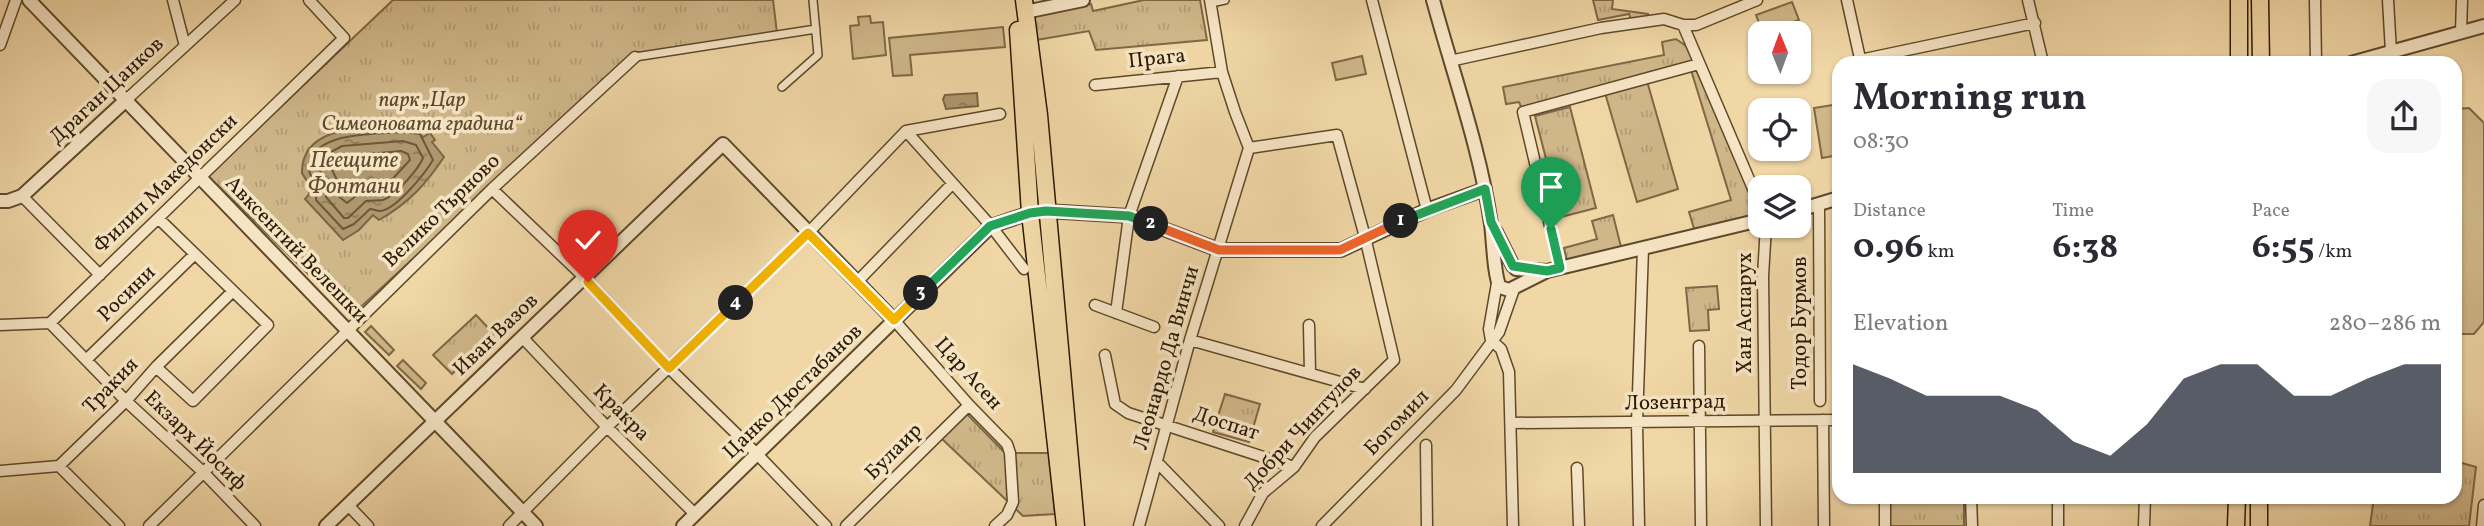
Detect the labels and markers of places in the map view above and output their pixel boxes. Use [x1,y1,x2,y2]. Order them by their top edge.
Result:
pin [1521,157,1581,229]
pin: 1 [1384,204,1418,238]
pin: 2 [1134,206,1168,242]
pin [558,210,618,282]
pin: 3 [904,276,939,310]
pin: 4 [718,286,754,320]

